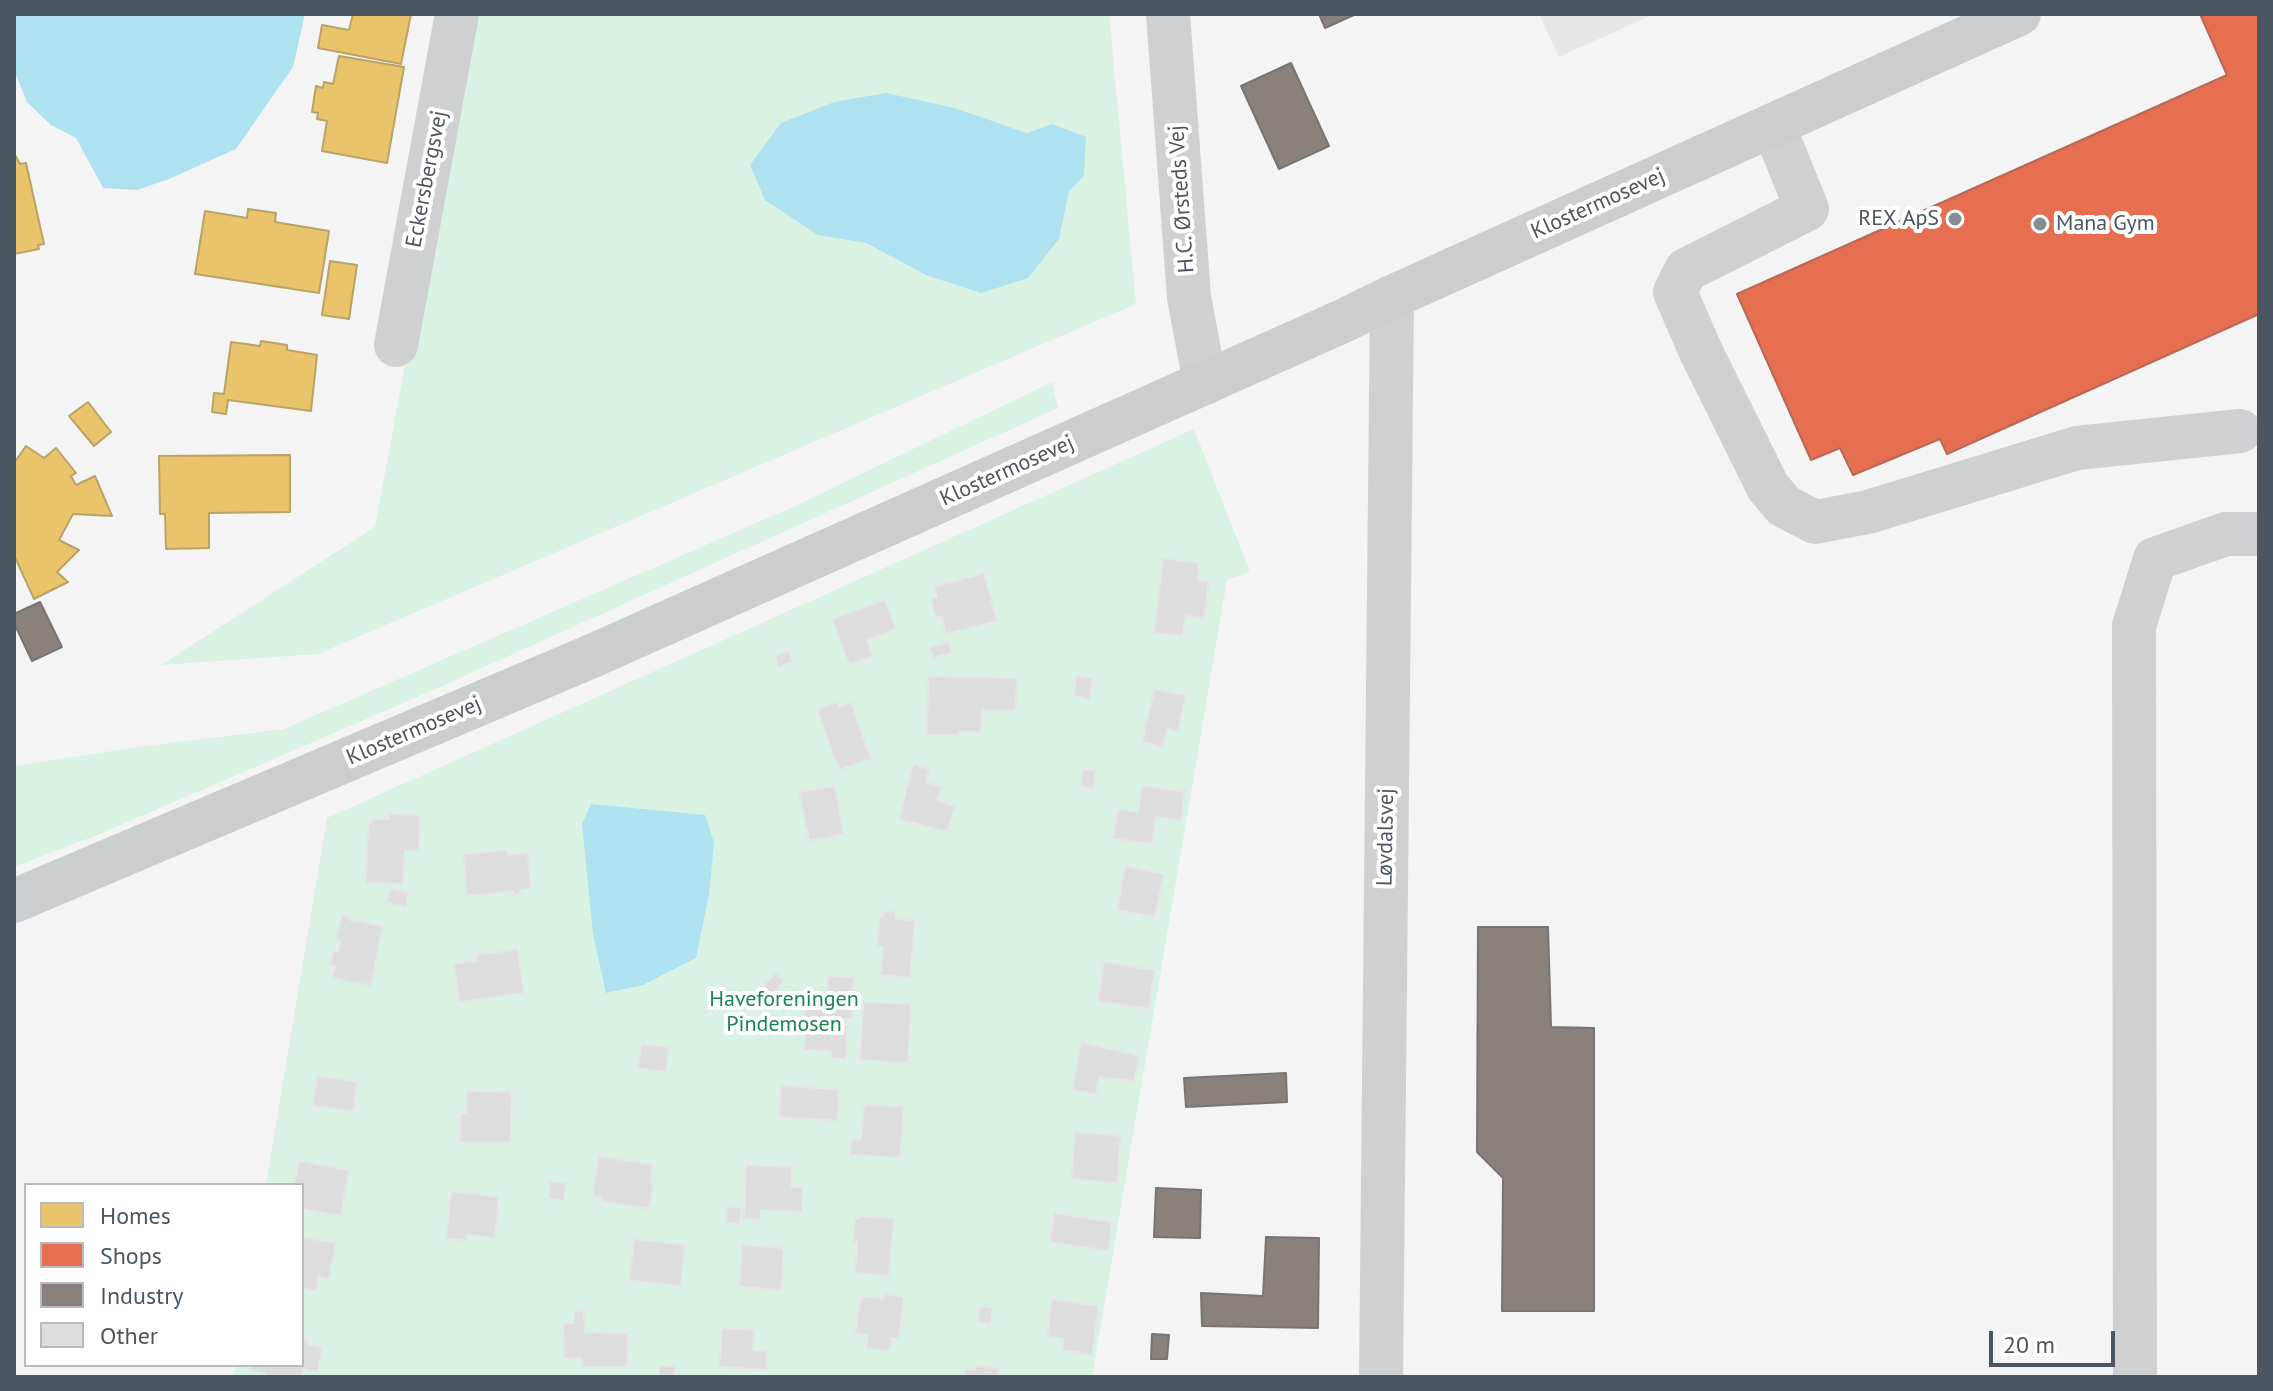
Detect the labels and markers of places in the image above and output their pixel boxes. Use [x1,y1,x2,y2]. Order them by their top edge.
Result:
place label: REX ApS [1858,206,1939,232]
marker: REX ApS [1946,210,1964,228]
place label: Mana Gym [2056,211,2155,237]
marker: Mana Gym [2031,215,2049,233]

